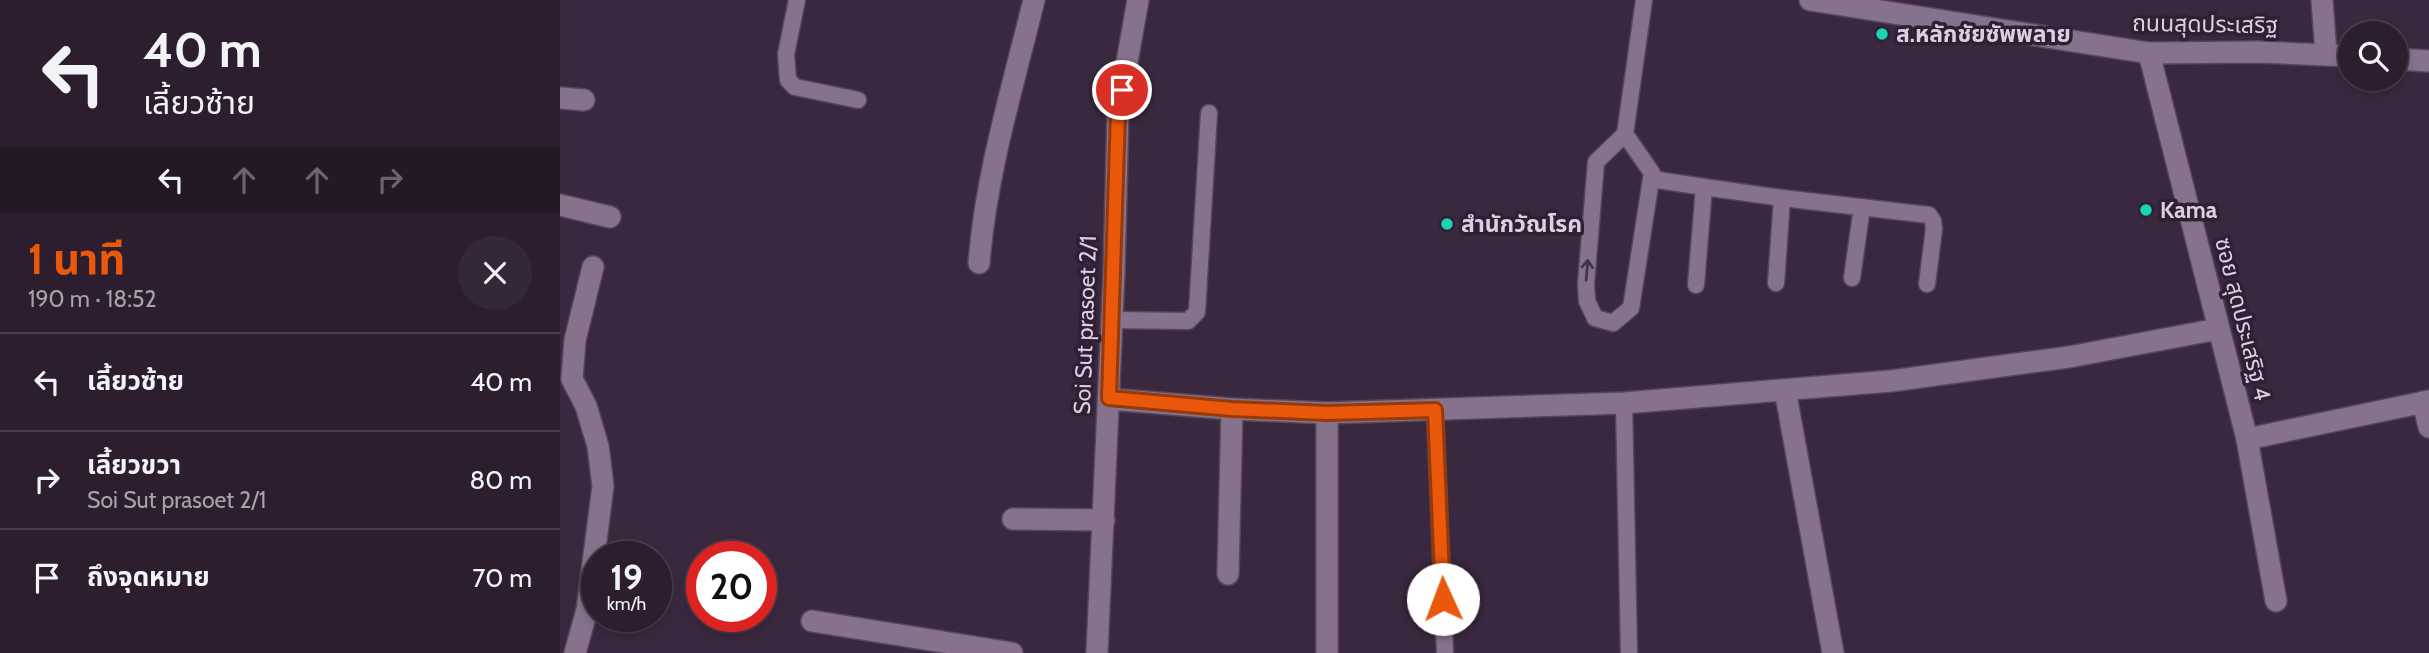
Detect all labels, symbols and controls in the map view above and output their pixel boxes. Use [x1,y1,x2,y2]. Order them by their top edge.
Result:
street label: ถนนสุดประเสริฐ [2132,9,2278,39]
text: 40 m [143,20,262,79]
place label: ส.หลักชัยซัพพลาย [1896,20,2071,48]
map controls [2338,21,2408,91]
button: search [2338,21,2408,91]
marker: ส.หลักชัยซัพพลาย [1874,26,1890,42]
icon: left [28,28,119,119]
pin [1092,60,1152,120]
icon: arrive [1103,71,1141,109]
text: เลี้ยวซ้าย [143,83,255,122]
icon: left [152,161,190,199]
icon: ahead [225,161,263,199]
icon: ahead [298,161,336,199]
icon: right [371,161,409,199]
place label: Kama [2160,196,2218,224]
marker: Kama [2138,202,2154,218]
place label: สำนักวัณโรค [1461,210,1582,238]
marker: สำนักวัณโรค [1439,216,1455,232]
text: 1 นาที [28,233,125,285]
street label: Soi Sut prasoet 2/1 [1068,235,1102,415]
street label: ซอย สุดประเสริฐ 4 [2209,235,2277,403]
button: close [458,236,532,310]
one-way arrow [1581,259,1594,282]
text: 190 m · 18:52 [28,285,157,313]
icon: left [28,363,66,401]
text: เลี้ยวซ้าย [87,365,184,397]
text: 40 m [470,366,532,398]
text: เลี้ยวขวา [87,449,181,481]
icon: right [28,461,66,499]
text: 80 m [469,464,532,496]
text: Soi Sut prasoet 2/1 [87,486,266,514]
speed limit sign: 20 [686,541,777,632]
text: 19 [610,556,643,599]
icon: arrive [28,559,66,597]
text: ถึงจุดหมาย [87,561,210,593]
text: 70 m [472,562,532,594]
position arrow [1406,562,1480,636]
text: km/h [607,593,646,615]

